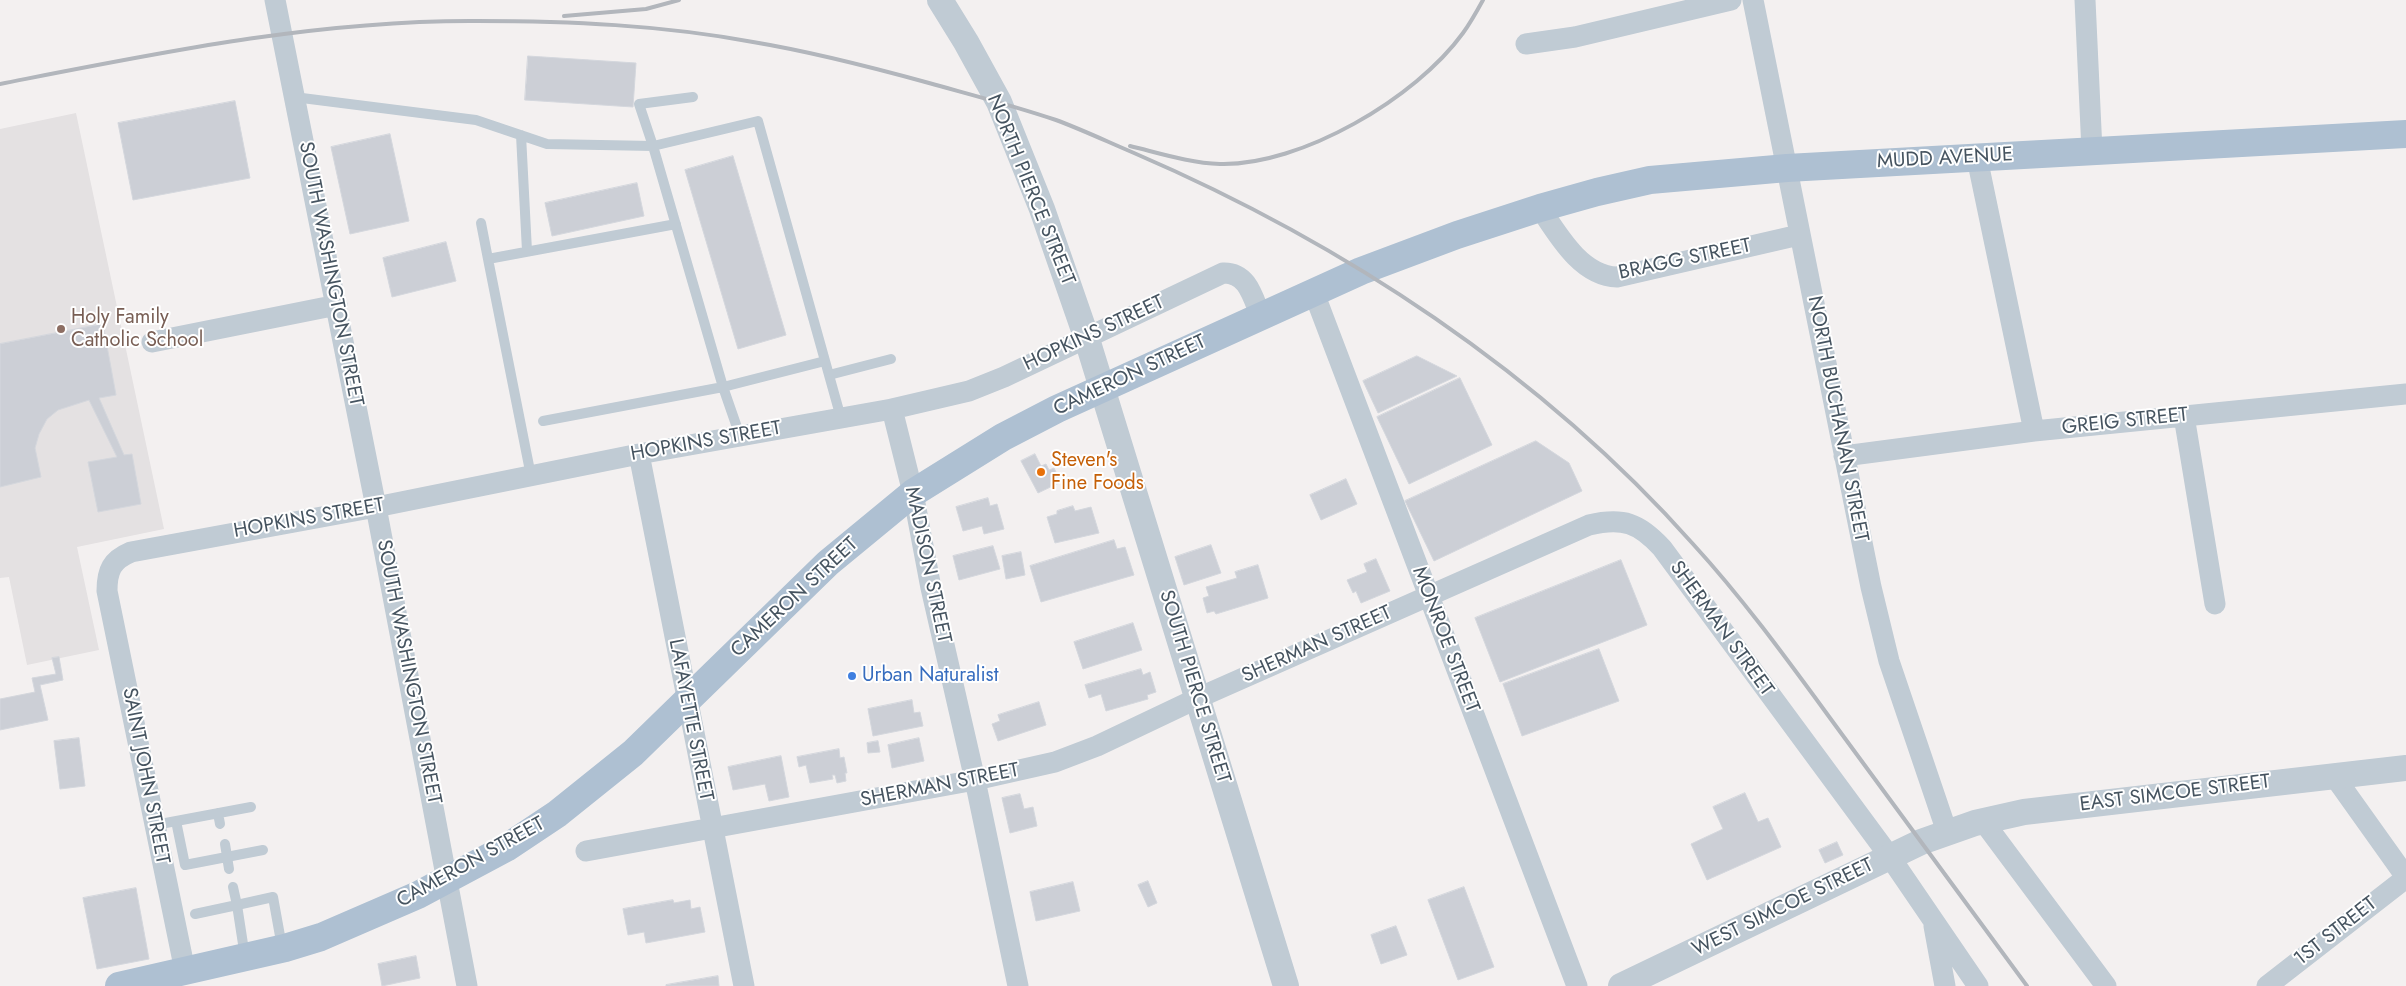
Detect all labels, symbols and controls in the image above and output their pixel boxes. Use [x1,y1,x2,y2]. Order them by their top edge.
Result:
street label: NORTH PIERCE STREET [981,91,1079,289]
street label: SOUTH WASHINGTON STREET [293,140,367,408]
street label: MUDD AVENUE [1876,143,2014,175]
street label: BRAGG STREET [1617,234,1753,286]
street label: HOPKINS STREET [1020,291,1168,377]
street label: NORTH BUCHANAN STREET [1801,294,1873,544]
place label: Holy Family Catholic School [71,306,203,353]
marker: Holy Family Catholic School [55,323,67,335]
street label: CAMERON STREET [1050,330,1210,422]
street label: GREIG STREET [2061,403,2189,441]
street label: HOPKINS STREET [629,417,783,467]
place label: Steven's Fine Foods [1051,449,1144,496]
marker: Steven's Fine Foods [1035,466,1047,478]
street label: MADISON STREET [899,485,955,645]
street label: HOPKINS STREET [232,494,386,544]
street label: CAMERON STREET [726,533,864,663]
street label: SOUTH WASHINGTON STREET [371,538,445,806]
street label: SHERMAN STREET [1664,557,1778,701]
street label: MONROE STREET [1406,564,1484,716]
street label: SOUTH PIERCE STREET [1153,588,1235,786]
street label: SHERMAN STREET [1239,601,1395,689]
street label: LAFAYETTE STREET [663,637,717,803]
place label: Urban Naturalist [862,664,998,688]
marker: Urban Naturalist [846,670,858,682]
street label: SAINT JOHN STREET [116,686,174,866]
street label: SHERMAN STREET [859,759,1021,813]
street label: EAST SIMCOE STREET [2078,770,2272,818]
street label: CAMERON STREET [393,812,549,914]
street label: WEST SIMCOE STREET [1689,854,1877,962]
street label: 1ST STREET [2290,892,2382,972]

